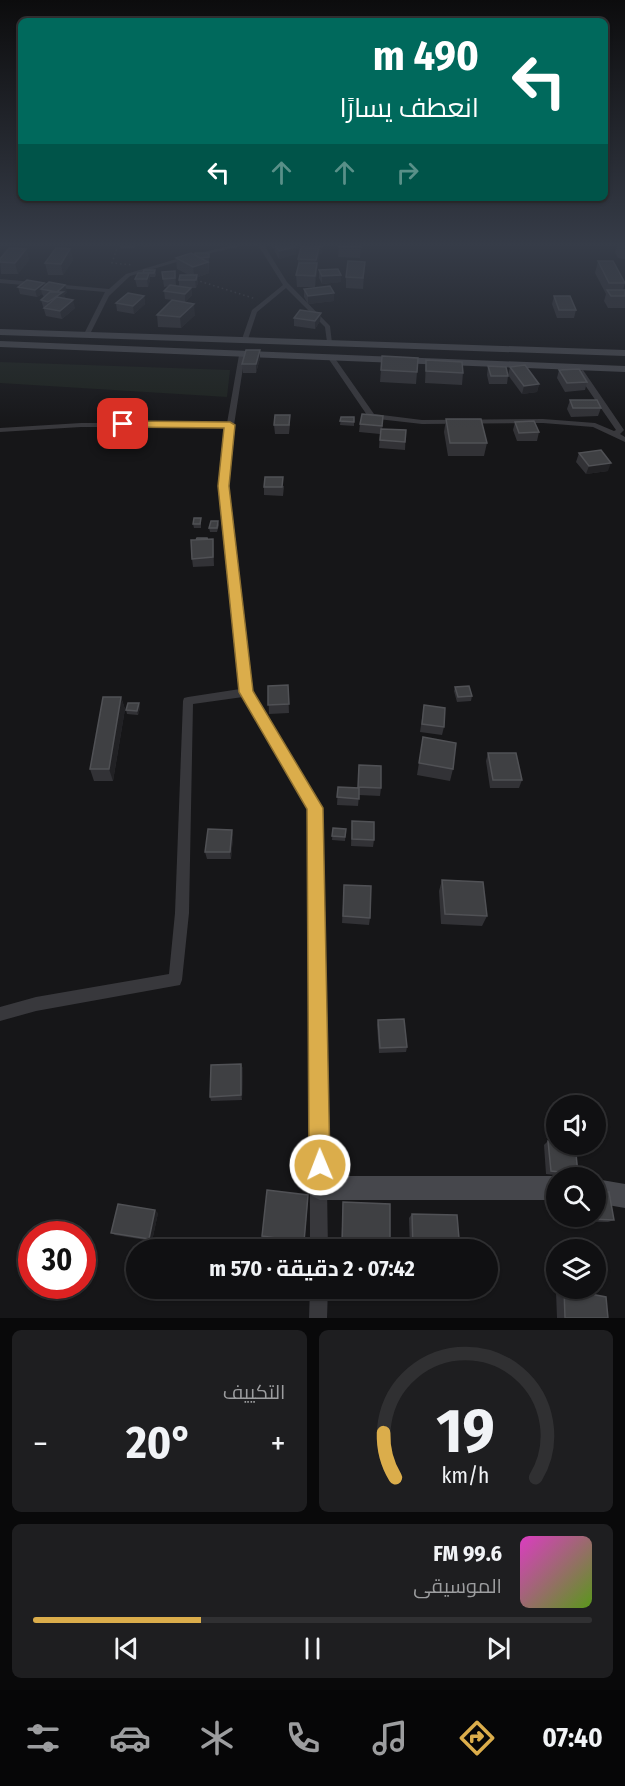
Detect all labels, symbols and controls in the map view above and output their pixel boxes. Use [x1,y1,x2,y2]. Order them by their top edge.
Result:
text: 490 m [373,31,479,81]
icon: left [500,42,578,120]
text: انعطف يسارًا [340,92,479,124]
icon: left [202,156,235,189]
icon: ahead [265,156,298,189]
icon: ahead [328,156,361,189]
icon: right [391,156,424,189]
pin [97,398,148,449]
icon: arrive [106,407,139,440]
map controls [546,1095,606,1299]
button: sound [546,1095,606,1155]
position arrow [288,1133,352,1197]
button: search [546,1167,606,1227]
speed limit sign: 30 [18,1221,96,1299]
button: layers [546,1239,606,1299]
text: 07:42 · 2 دقيقة · 570 m [209,1255,415,1282]
text: التكييف [223,1380,286,1404]
text: 19 [436,1394,495,1469]
text: 20° [126,1416,192,1470]
text: − [33,1424,48,1464]
text: + [270,1424,285,1464]
text: km/h [442,1463,490,1489]
text: 99.6 FM [433,1540,502,1567]
text: الموسيقى [413,1574,502,1598]
icon: previous [110,1632,143,1665]
icon: pause [296,1632,329,1665]
icon: next [482,1632,515,1665]
icon: filters [22,1717,64,1759]
icon: car [109,1717,151,1759]
icon: climate [196,1717,238,1759]
icon: phone [282,1717,324,1759]
icon: music [369,1717,411,1759]
icon: directions [456,1717,498,1759]
text: 07:40 [542,1722,603,1754]

